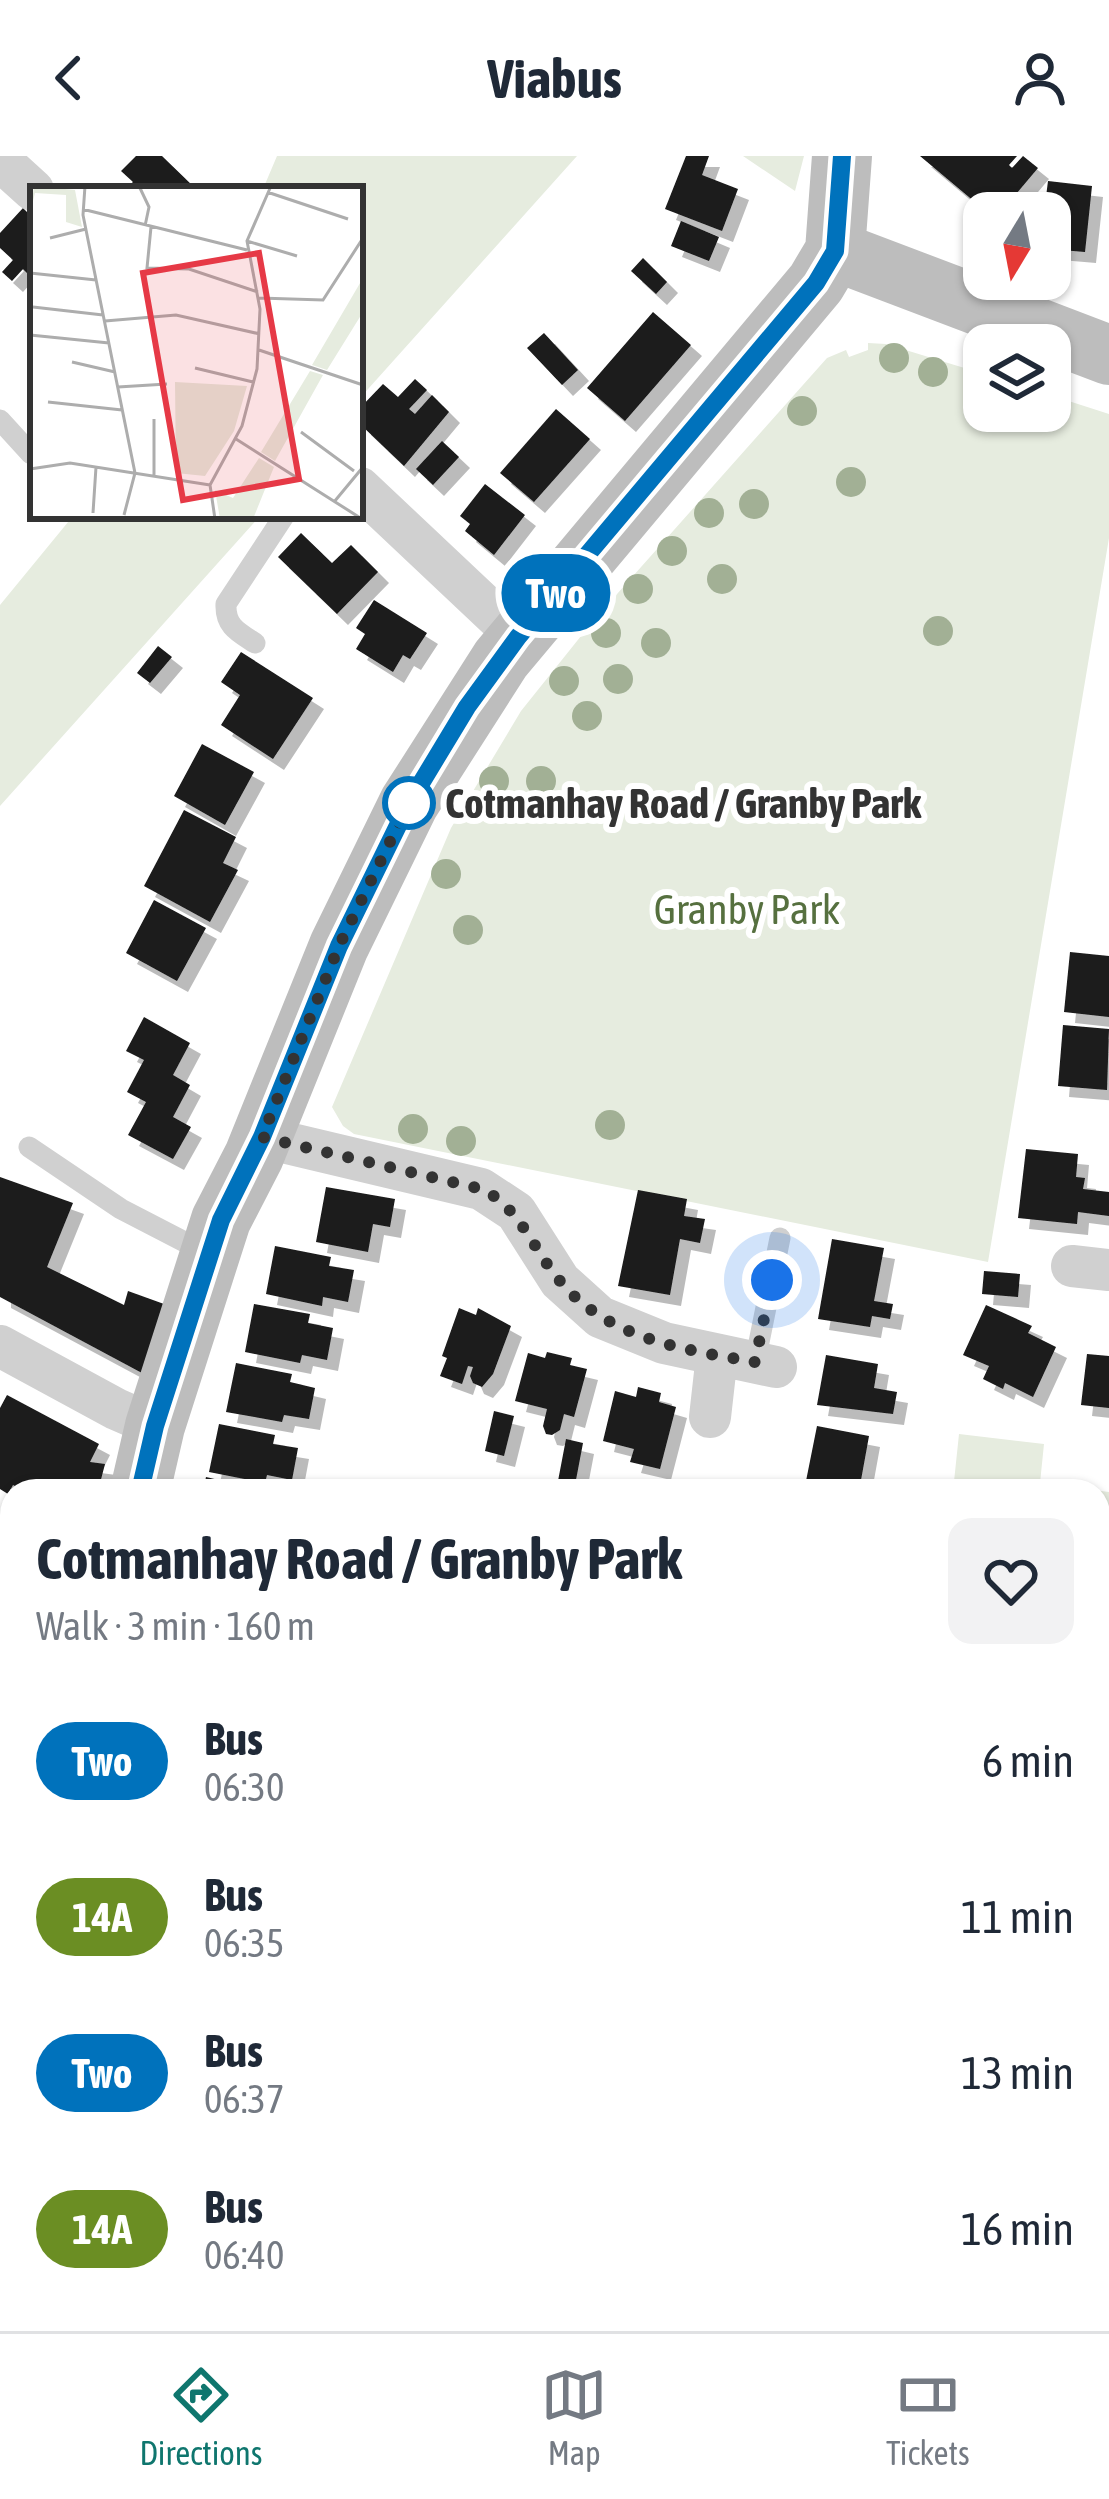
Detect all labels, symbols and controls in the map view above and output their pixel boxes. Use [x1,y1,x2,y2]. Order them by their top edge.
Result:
icon: back [36,45,102,111]
icon: person [1007,45,1073,111]
text: Viabus [487,48,622,109]
inset map [30,186,363,519]
north arrow [963,192,1071,300]
map controls [963,192,1071,432]
button: layers [963,324,1071,432]
line badge: Two [487,554,625,632]
text: Two [525,569,587,617]
marker: Cotmanhay Road / Granby Park [384,778,434,828]
place label: Cotmanhay Road / Granby Park [445,779,922,827]
park label: Granby Park [654,885,840,933]
your location [742,1250,802,1310]
button: heart [948,1518,1074,1644]
text: Cotmanhay Road / Granby Park [36,1526,682,1591]
text: Walk · 3 min · 160 m [36,1604,315,1648]
text: Bus [204,1713,263,1765]
text: 6 min [982,1735,1074,1787]
text: Two [71,1737,133,1785]
text: 06:30 [204,1765,284,1809]
text: Bus [204,1869,263,1921]
text: 11 min [961,1891,1074,1943]
text: 14A [72,1893,132,1941]
text: 06:35 [204,1921,284,1965]
text: Bus [204,2025,263,2077]
text: 13 min [961,2047,1074,2099]
text: Two [71,2049,133,2097]
text: 06:37 [204,2077,284,2121]
text: Bus [204,2181,263,2233]
text: 16 min [961,2203,1074,2255]
text: 14A [72,2205,132,2253]
text: 06:40 [204,2233,284,2277]
tab: Directions [139,2362,262,2472]
tab: Map [541,2362,607,2472]
tab: Tickets [886,2362,970,2472]

